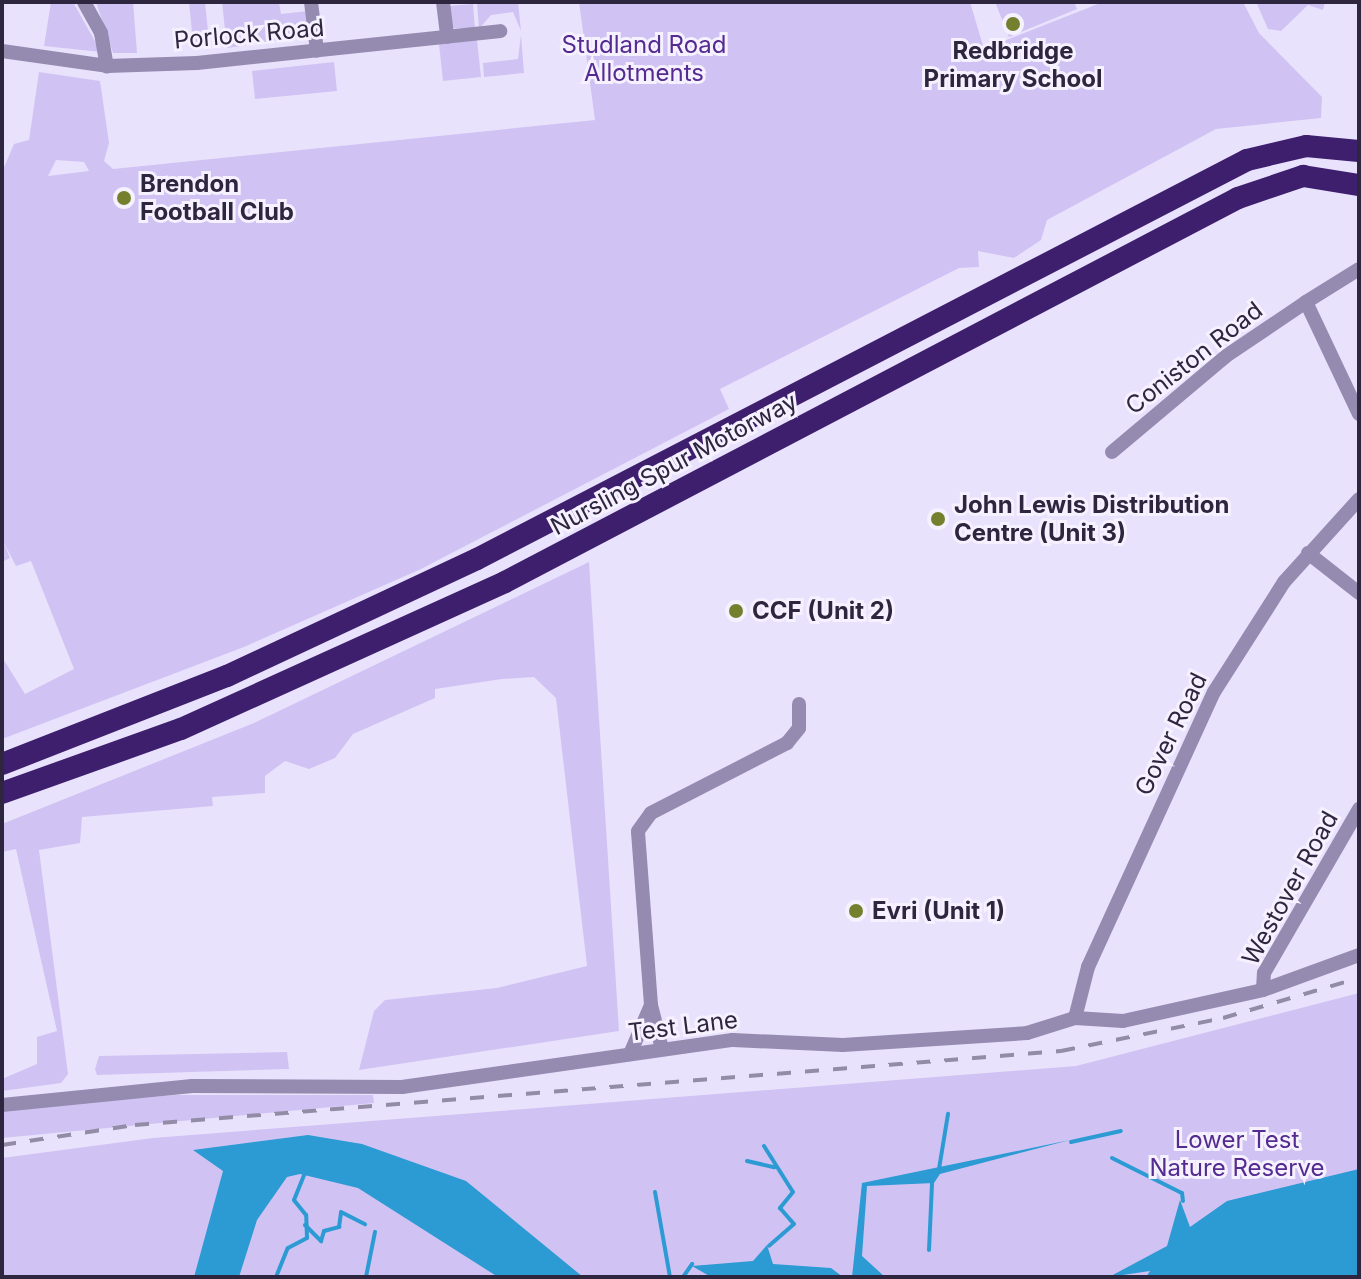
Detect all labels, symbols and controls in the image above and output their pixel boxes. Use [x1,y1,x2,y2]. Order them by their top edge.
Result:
street label: Porlock Road [173,13,325,55]
marker: Redbridge Primary School [1004,15,1022,33]
park label: Studland Road Allotments [562,31,726,87]
place label: Redbridge Primary School [924,37,1102,93]
place label: Brendon Football Club [140,170,294,226]
marker: Brendon Football Club [115,189,133,207]
street label: Coniston Road [1120,296,1268,420]
street label: Nursling Spur Motorway [546,387,802,541]
place label: John Lewis Distribution Centre (Unit 3) [954,491,1229,547]
marker: John Lewis Distribution Centre (Unit 3) [929,510,947,528]
place label: CCF (Unit 2) [752,597,894,625]
marker: CCF (Unit 2) [727,602,745,620]
street label: Gover Road [1129,668,1213,800]
street label: Westover Road [1236,806,1344,970]
place label: Evri (Unit 1) [872,897,1005,925]
marker: Evri (Unit 1) [847,902,865,920]
street label: Test Lane [627,1005,739,1047]
park label: Lower Test Nature Reserve [1149,1126,1325,1182]

